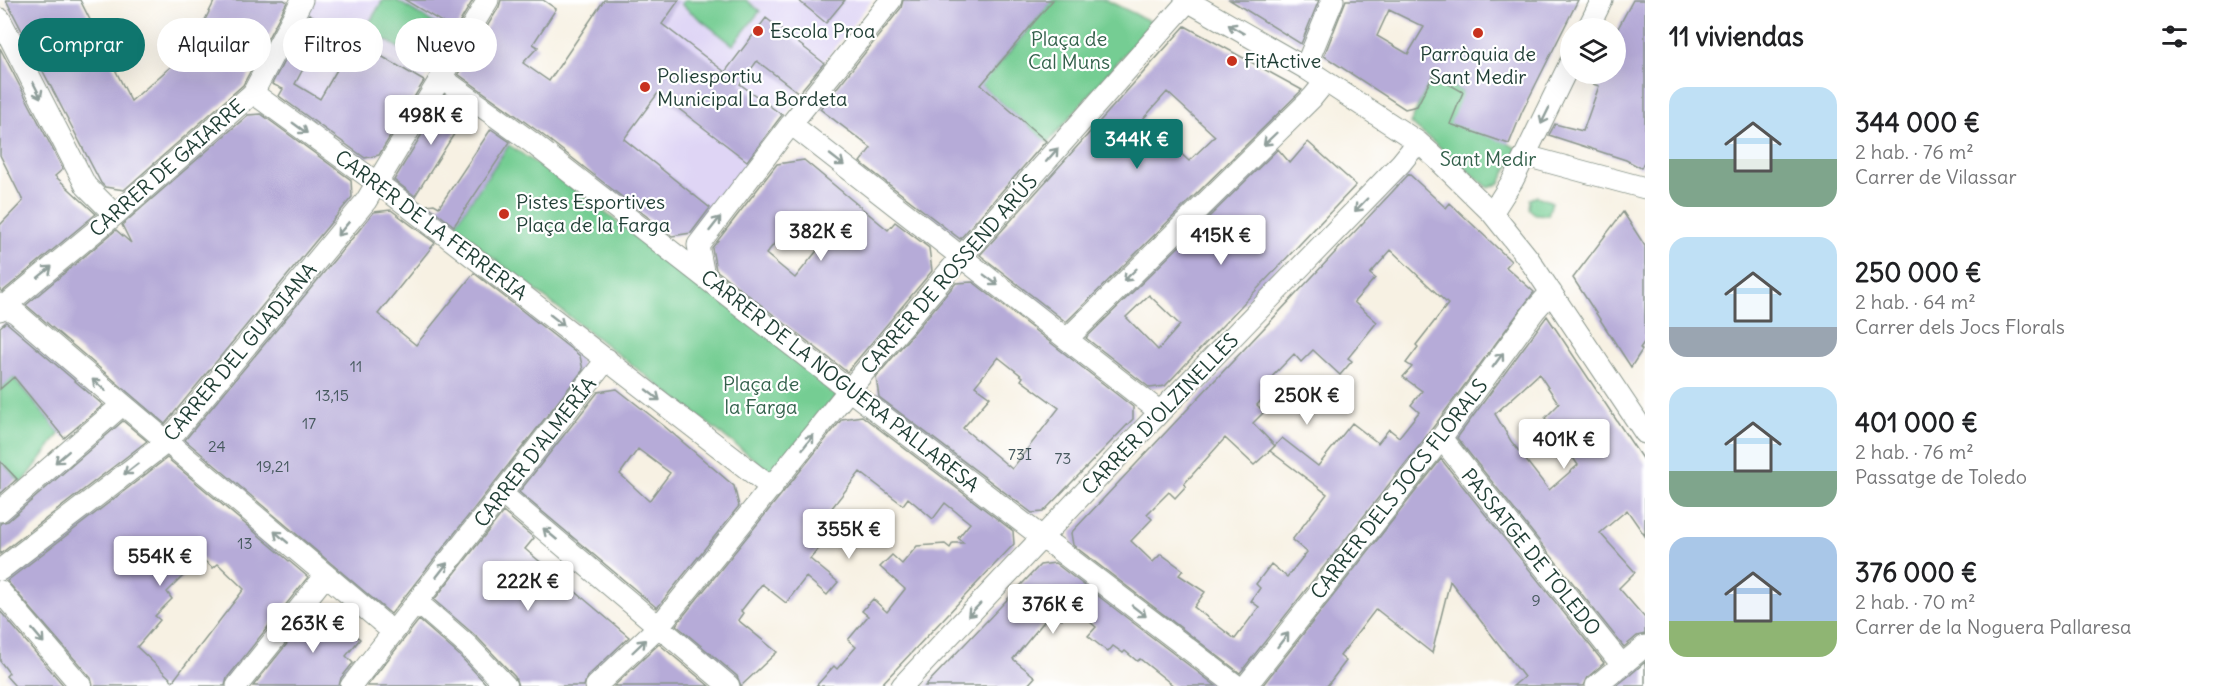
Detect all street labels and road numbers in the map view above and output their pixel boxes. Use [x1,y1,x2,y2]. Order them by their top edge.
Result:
street label: CARRER DE GAIARRE [84,93,249,242]
street label: CARRER DE LA FERRERIA [330,144,533,305]
street label: CARRER DE ROSSEND ARÚS [855,169,1042,379]
street label: CARRER DEL GUADIANA [158,257,322,446]
street label: CARRER DE LA NOGUERA PALLARESA [696,264,985,497]
street label: CARRER D'OLZINELLES [1076,328,1243,500]
street label: CARRER D'ALMERÍA [468,371,601,532]
street label: CARRER DELS JOCS FLORALS [1305,374,1492,604]
street label: PASSATGE DE TOLEDO [1456,463,1606,640]

